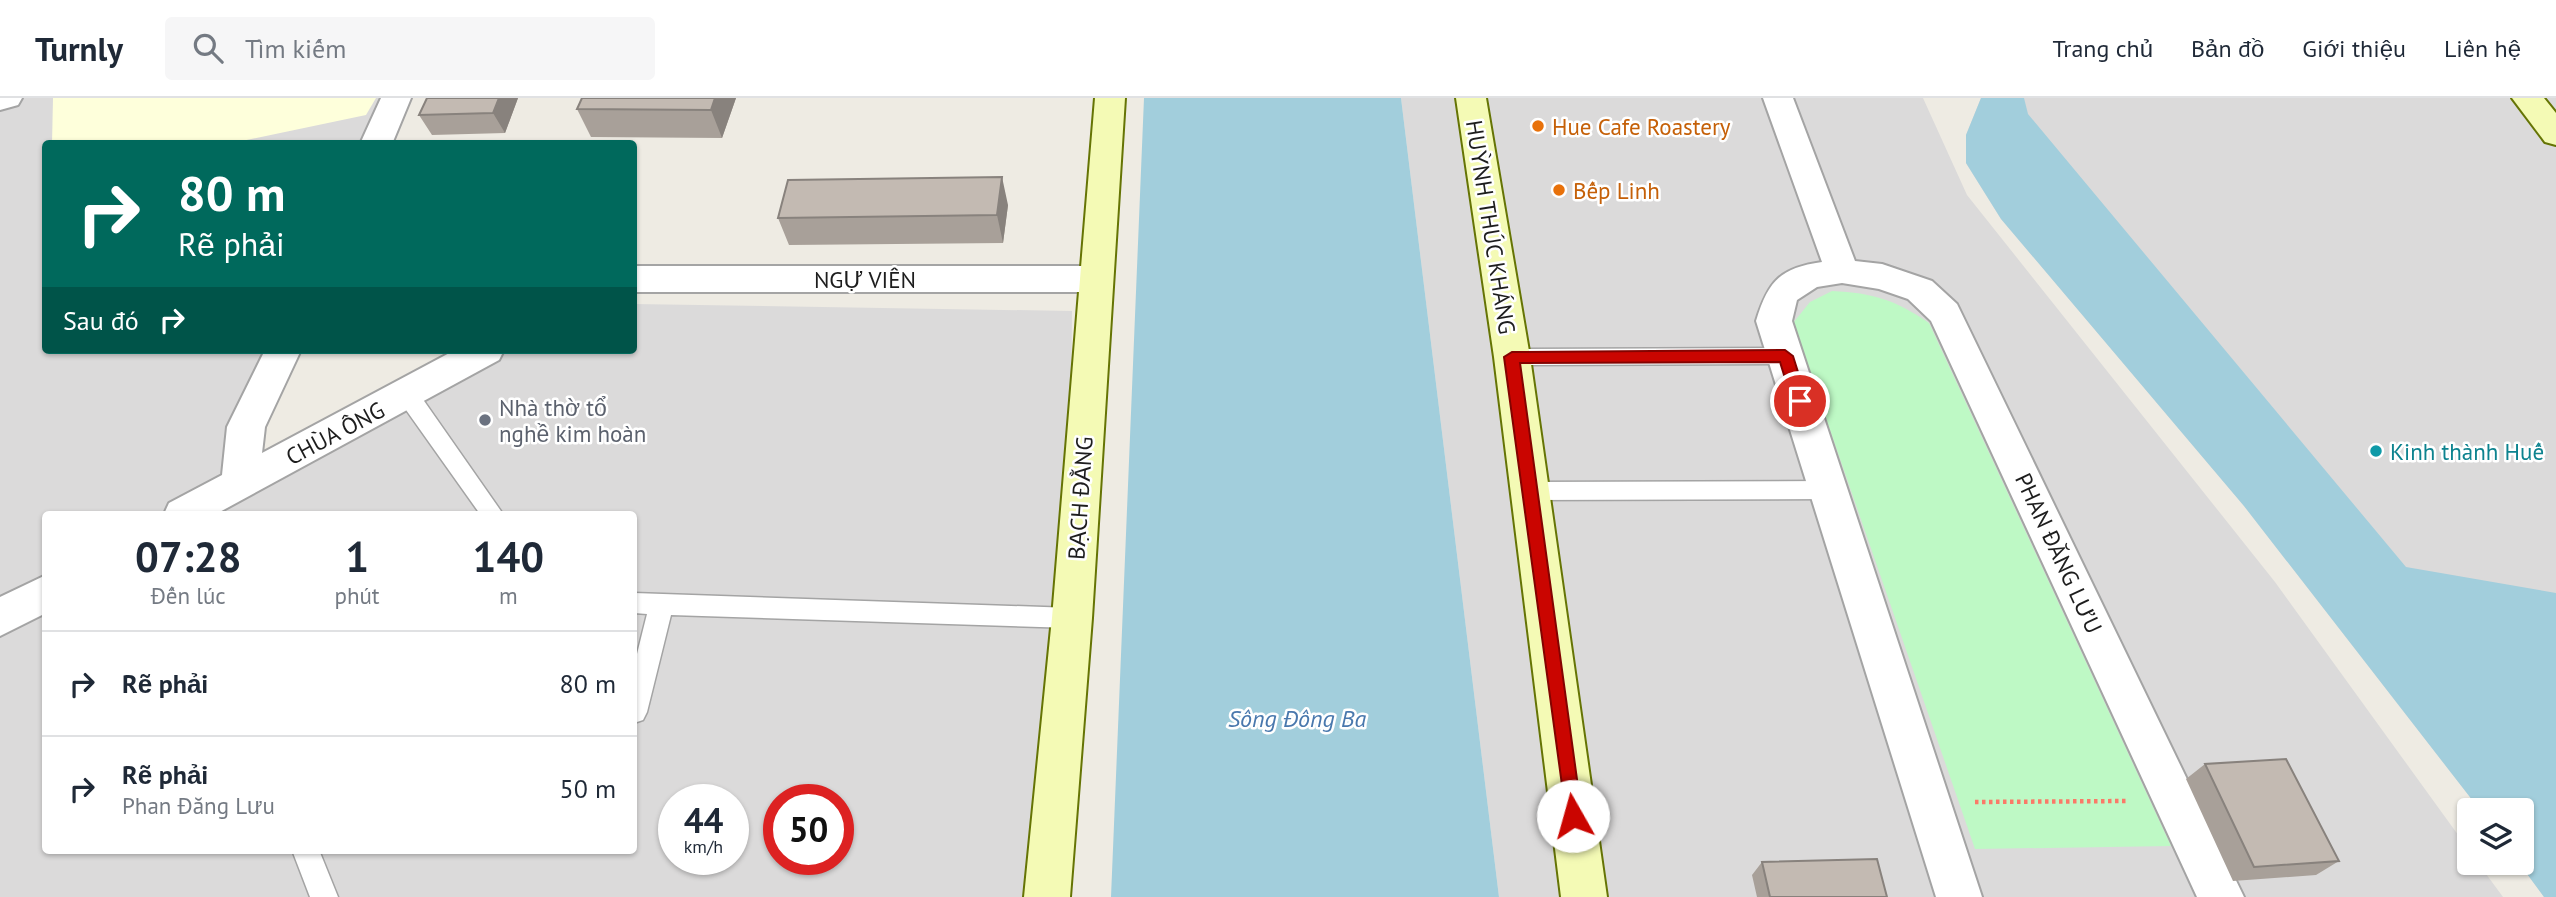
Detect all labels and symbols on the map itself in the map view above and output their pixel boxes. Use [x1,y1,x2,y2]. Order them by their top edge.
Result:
place label: Hue Cafe Roastery [1552,112,1731,141]
street label: HUỲNH THÚC KHÁNG [1460,118,1522,336]
marker: Hue Cafe Roastery [1530,118,1546,134]
place label: Bếp Linh [1573,176,1660,205]
marker: Bếp Linh [1551,182,1567,198]
street label: NGỰ VIÊN [814,265,916,294]
pin [1770,371,1830,431]
place label: Nhà thờ tổ nghề kim hoàn [499,393,646,448]
street label: CHÙA ÔNG [281,395,389,471]
marker: Nhà thờ tổ nghề kim hoàn [477,412,493,428]
street label: BẠCH ĐẰNG [1061,435,1099,561]
place label: Kinh thành Huế [2390,437,2544,466]
marker: Kinh thành Huế [2368,443,2384,459]
street label: PHAN ĐĂNG LƯU [2009,468,2109,638]
water label: Sông Đông Ba [1228,703,1366,734]
position arrow [1536,779,1610,853]
speed limit sign: 50 [763,784,854,875]

